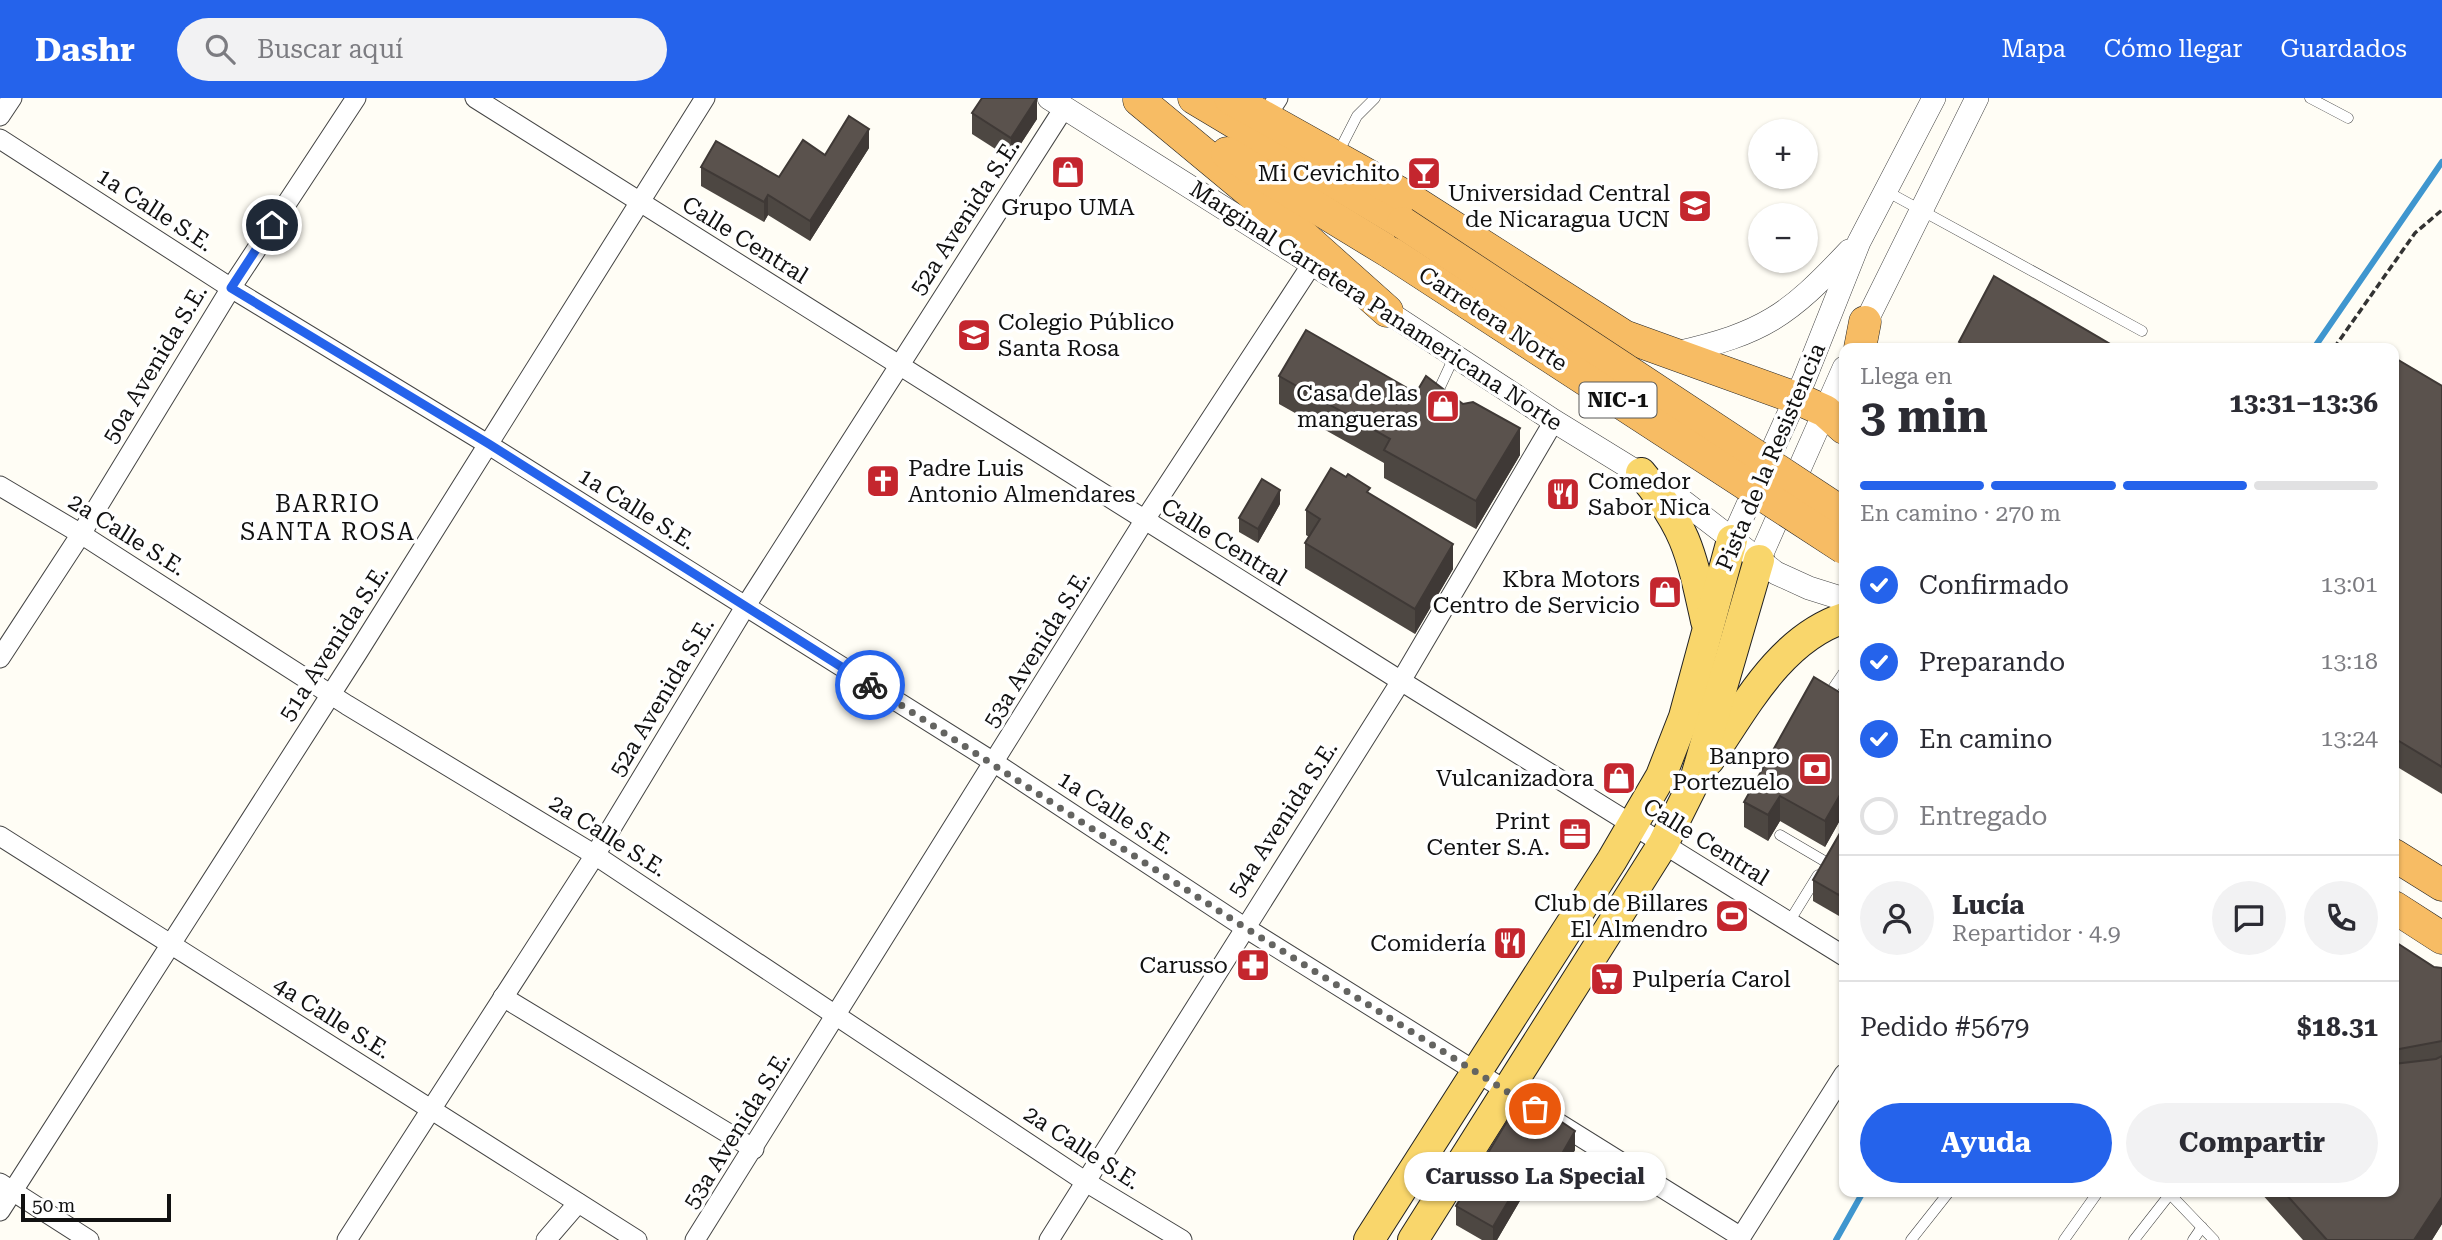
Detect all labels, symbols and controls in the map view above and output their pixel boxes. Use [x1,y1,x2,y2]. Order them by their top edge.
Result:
search box [177,18,667,81]
text: Dashr [35,30,135,69]
icon: search [201,30,239,68]
text: Buscar aquí [257,34,403,64]
text: Mapa [2002,35,2066,63]
text: Cómo llegar [2104,35,2242,63]
text: Guardados [2280,35,2407,63]
map controls [1748,119,1818,273]
button: + [1748,119,1818,189]
street label: 52a Avenida S.E. [905,134,1025,300]
shop icon: Grupo UMA [1049,153,1087,191]
bar icon: Mi Cevichito [1405,154,1443,192]
place label: Mi Cevichito [1258,160,1400,187]
street label: 1a Calle S.E. [92,162,218,258]
street label: Marginal Carretera Panamericana Norte [1185,175,1567,437]
place label: Universidad Central de Nicaragua UCN [1448,180,1670,233]
school or university icon: Universidad Central de Nicaragua UCN [1676,187,1714,225]
street label: Calle Central [677,191,813,289]
place label: Grupo UMA [1001,194,1135,221]
pin [242,195,302,255]
button: − [1748,203,1818,273]
icon: home [253,206,291,244]
street label: Carretera Norte [1414,261,1572,377]
street label: 50a Avenida S.E. [97,280,213,448]
place label: Colegio Público Santa Rosa [998,309,1174,362]
school or university icon: Colegio Público Santa Rosa [955,316,993,354]
street label: Pista de la Resistencia [1711,339,1831,575]
text: Llega en [1860,363,1952,390]
place label: Casa de las mangueras [1296,380,1418,433]
road number: NIC-1 [1580,382,1656,418]
shop icon: Casa de las mangueras [1424,387,1462,425]
text: 13:31–13:36 [2229,388,2378,418]
text: 3 min [1860,389,1988,443]
place label: Padre Luis Antonio Almendares [908,455,1136,508]
street label: 1a Calle S.E. [573,462,701,556]
church icon: Padre Luis Antonio Almendares [864,462,902,500]
place label: Comedor Sabor Nica [1588,468,1711,521]
restaurant icon: Comedor Sabor Nica [1544,475,1582,513]
street label: 2a Calle S.E. [63,488,191,582]
district label: BARRIO SANTA ROSA [240,490,416,546]
street label: Calle Central [1156,493,1292,591]
text: En camino · 270 m [1860,500,2061,527]
street label: 51a Avenida S.E. [274,560,394,726]
street label: 53a Avenida S.E. [978,565,1096,733]
place label: Kbra Motors Centro de Servicio [1433,566,1640,619]
icon: check [1860,566,1898,604]
text: Confirmado [1919,570,2069,600]
text: 13:01 [2321,571,2378,598]
shop icon: Kbra Motors Centro de Servicio [1646,573,1684,611]
street label: 52a Avenida S.E. [604,613,720,781]
icon: check [1860,643,1898,681]
text: Preparando [1919,647,2065,677]
text: 13:18 [2321,648,2378,675]
courier [835,650,905,720]
icon: bike [851,666,889,704]
icon: check [1860,720,1898,758]
text: En camino [1919,724,2052,754]
text: 13:24 [2321,725,2378,752]
street label: 54a Avenida S.E. [1223,736,1343,902]
place label: Banpro Portezuelo [1672,743,1790,796]
bank icon: Banpro Portezuelo [1796,750,1834,788]
shop icon: Vulcanizadora [1600,759,1638,797]
street label: 1a Calle S.E. [1053,765,1179,861]
place label: Vulcanizadora [1436,765,1595,792]
street label: 2a Calle S.E. [544,789,672,883]
street label: Calle Central [1638,793,1774,891]
text: Entregado [1919,801,2048,831]
place label: Print Center S.A. [1427,808,1550,861]
office icon: Print Center S.A. [1556,815,1594,853]
button: person [1860,881,1934,955]
button: chat [2212,881,2286,955]
button: phone [2304,881,2378,955]
place label: Club de Billares El Almendro [1534,890,1708,943]
text: Lucía [1952,890,2025,920]
sports icon: Club de Billares El Almendro [1713,897,1751,935]
text: Repartidor · 4.9 [1952,920,2121,947]
restaurant icon: Comidería [1491,924,1529,962]
place label: Comidería [1370,930,1487,957]
pharmacy icon: Carusso [1234,946,1272,984]
place label: Carusso [1139,952,1228,979]
supermarket icon: Pulpería Carol [1588,960,1626,998]
place label: Pulpería Carol [1632,966,1791,993]
street label: 4a Calle S.E. [268,971,396,1065]
text: Pedido #5679 [1860,1012,2029,1042]
text: $18.31 [2297,1012,2378,1042]
street label: 53a Avenida S.E. [678,1046,796,1214]
pin [1505,1079,1565,1139]
icon: bag [1516,1090,1554,1128]
street label: 2a Calle S.E. [1019,1100,1145,1196]
button: Ayuda [1860,1103,2112,1183]
button: Compartir [2126,1103,2378,1183]
callout: Carusso La Special [1404,1151,1666,1200]
text: Carusso La Special [1425,1163,1645,1190]
scale bar [21,1191,172,1223]
text: 50 m [32,1194,75,1217]

